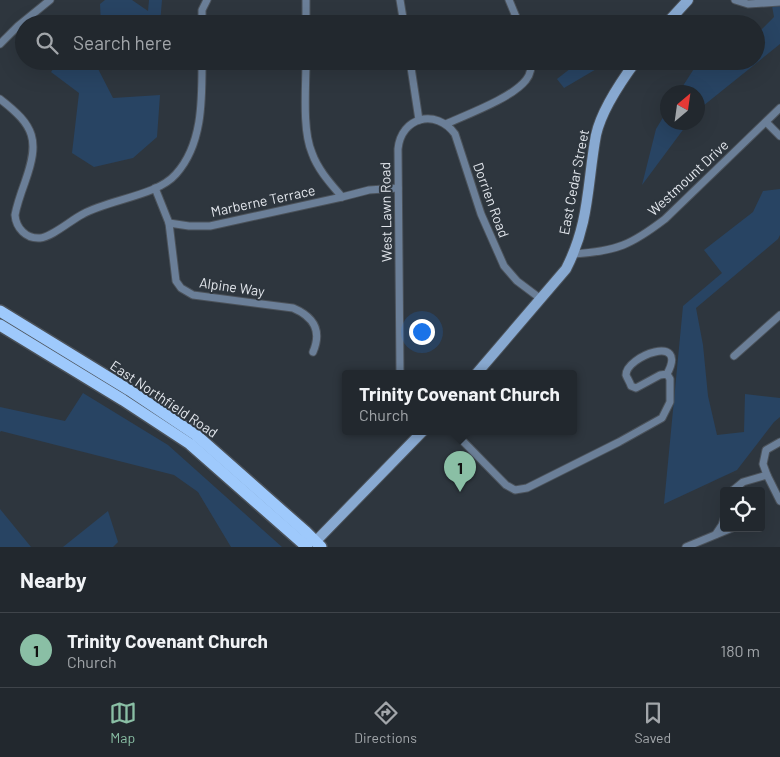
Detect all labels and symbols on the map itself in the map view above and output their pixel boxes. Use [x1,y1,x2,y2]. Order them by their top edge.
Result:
north arrow [660,85,705,130]
street label: East Cedar Street [555,128,592,236]
street label: Westmount Drive [644,136,731,219]
street label: Dorrien Road [470,160,513,240]
street label: West Lawn Road [376,162,395,262]
street label: Marberne Terrace [209,181,317,220]
street label: Alpine Way [198,274,266,300]
your location [409,319,435,345]
street label: East Northfield Road [107,356,221,441]
pin: 1 [444,451,476,492]

